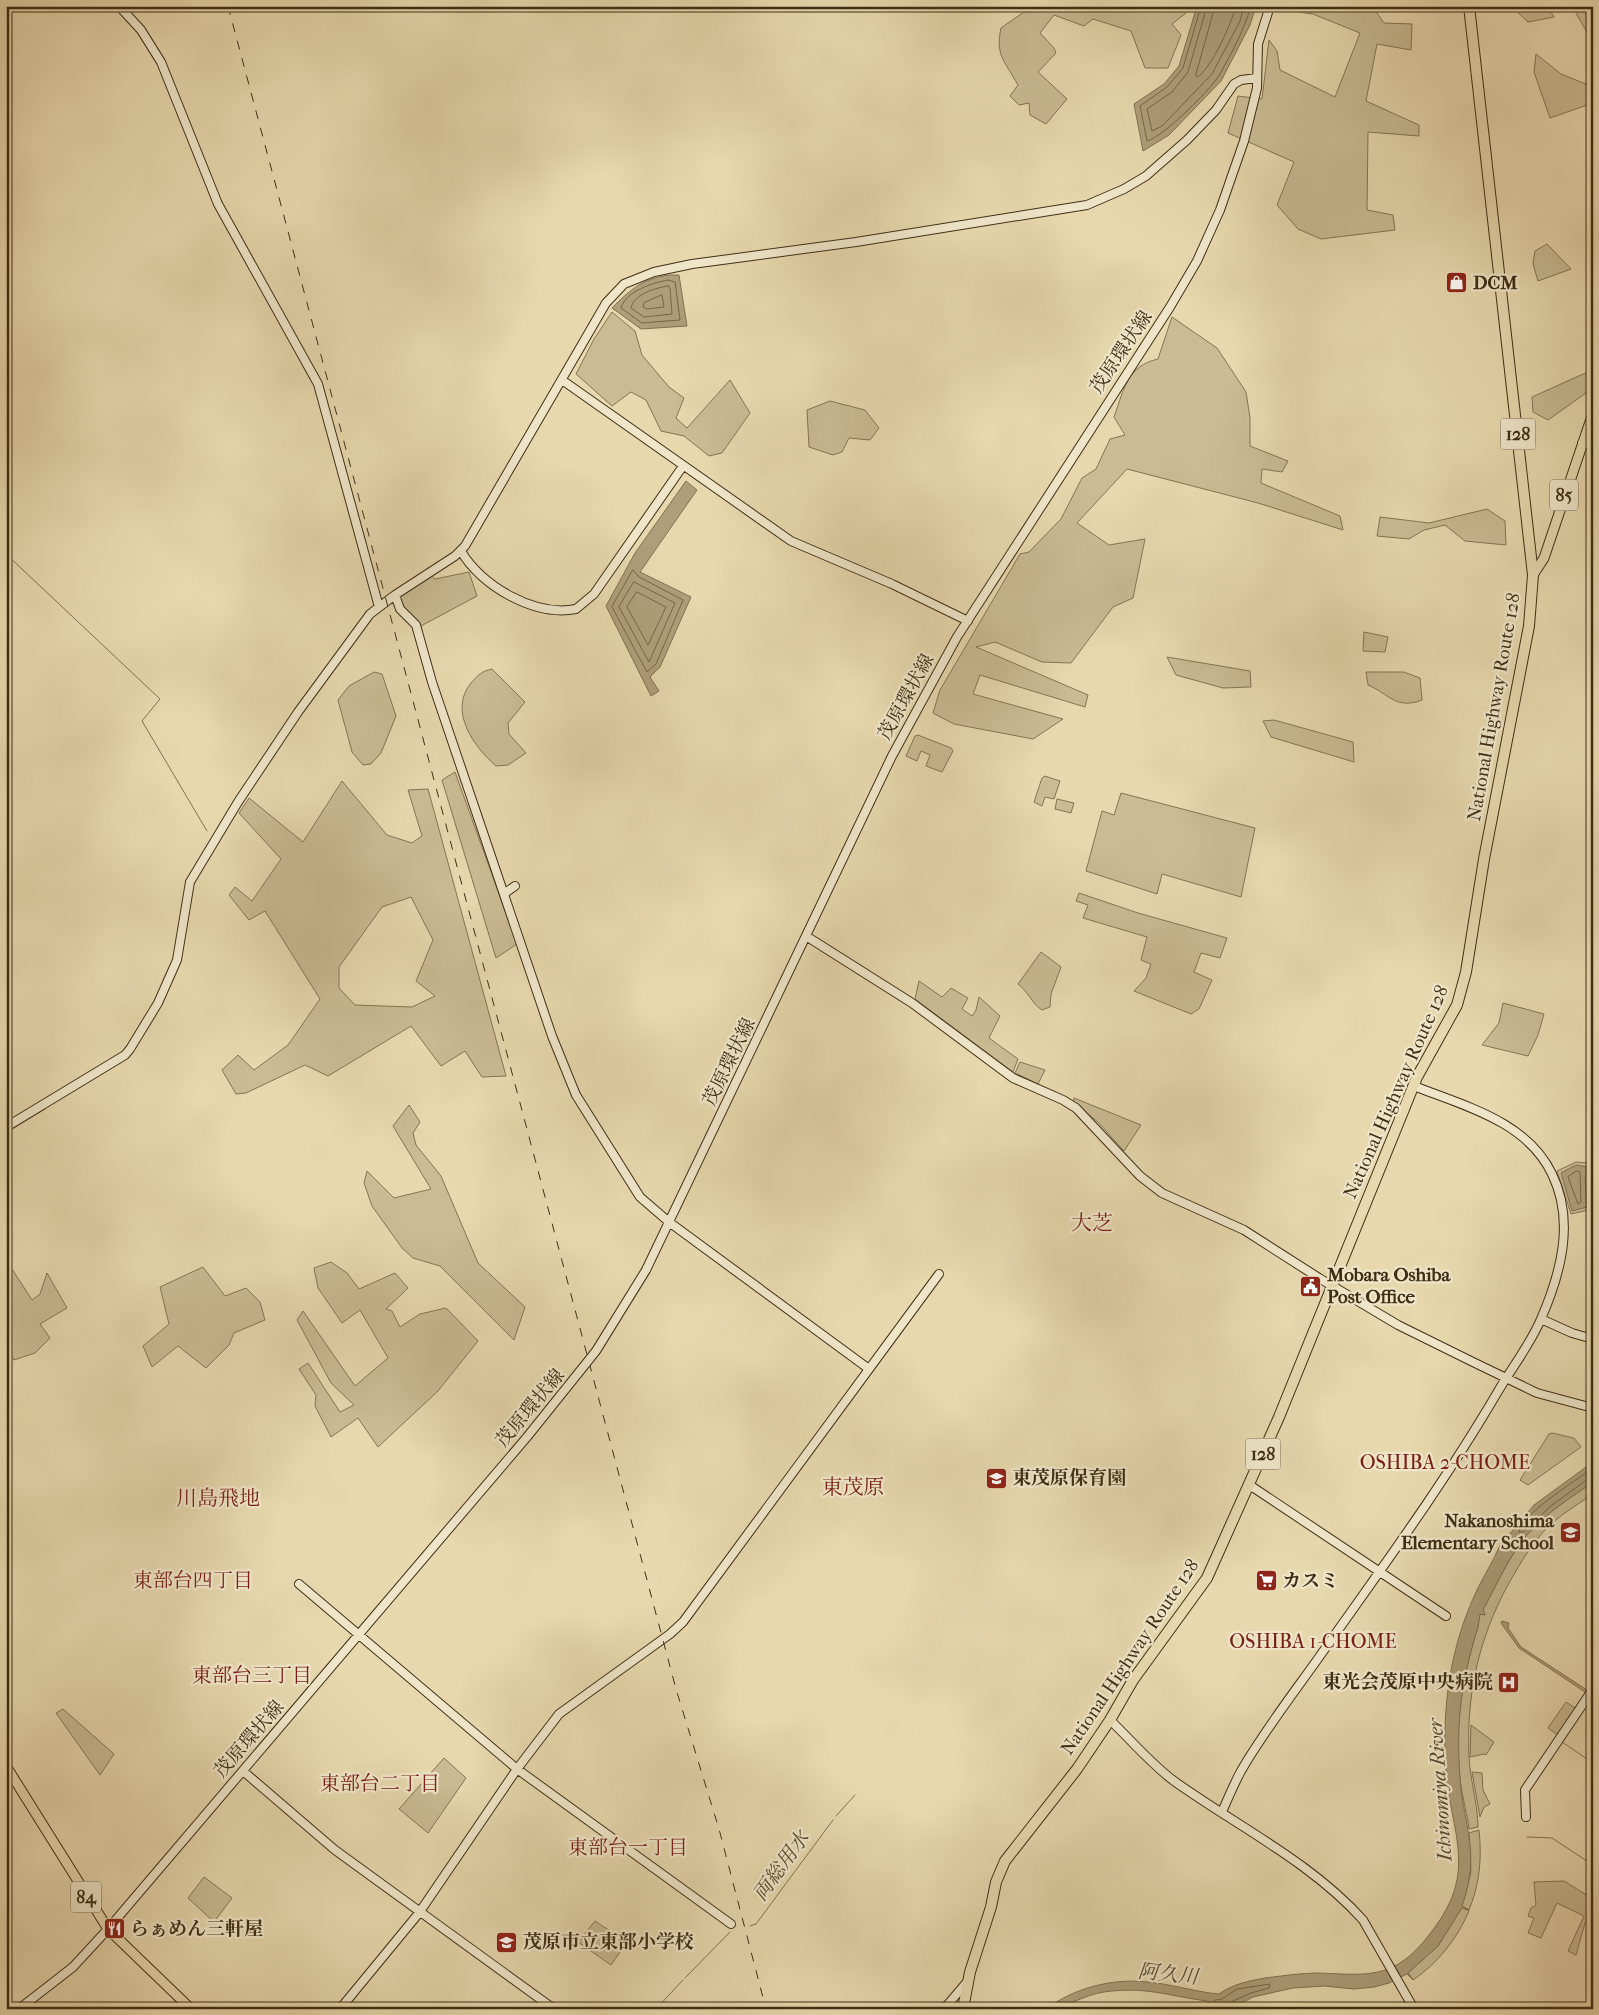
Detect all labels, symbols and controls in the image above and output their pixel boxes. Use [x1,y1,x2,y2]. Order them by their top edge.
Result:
shop icon: DCM [1445,271,1469,295]
place label: DCM [1473,272,1518,294]
street label: 茂原環状線 [1085,306,1157,398]
road number: 128 [1500,418,1536,449]
road number: 85 [1550,480,1578,510]
street label: National Highway Route 128 [1463,591,1525,823]
street label: 茂原環状線 [873,650,939,744]
street label: National Highway Route 128 [1339,982,1453,1202]
street label: 茂原環状線 [698,1014,760,1110]
district label: 大芝 [1071,1211,1113,1235]
place label: Mobara Oshiba Post Office [1326,1264,1451,1308]
public building icon: Mobara Oshiba Post Office [1299,1274,1323,1298]
street label: 茂原環状線 [491,1365,569,1451]
road number: 128 [1246,1438,1280,1470]
district label: OSHIBA 2-CHOME [1360,1451,1530,1474]
school or university icon: 東茂原保育園 [984,1466,1008,1490]
place label: 東茂原保育園 [1012,1467,1126,1489]
district label: 東茂原 [822,1475,885,1499]
district label: 川島飛地 [176,1486,260,1510]
place label: Nakanoshima Elementary School [1401,1510,1555,1554]
school or university icon: Nakanoshima Elementary School [1558,1520,1582,1544]
street label: National Highway Route 128 [1056,1555,1204,1759]
district label: 東部台四丁目 [133,1569,253,1592]
supermarket icon: カスミ [1254,1569,1278,1593]
place label: カスミ [1282,1570,1339,1592]
district label: OSHIBA 1-CHOME [1229,1630,1397,1653]
district label: 東部台三丁目 [192,1664,312,1687]
hospital icon: 東光会茂原中央病院 [1497,1670,1521,1694]
place label: 東光会茂原中央病院 [1322,1671,1493,1693]
street label: 茂原環状線 [210,1696,288,1782]
water label: Ichinomiya River [1423,1716,1457,1863]
district label: 東部台二丁目 [320,1772,440,1795]
water label: 両総用水 [748,1825,815,1905]
district label: 東部台一丁目 [568,1836,688,1859]
road number: 84 [71,1881,101,1912]
restaurant icon: らぁめん三軒屋 [102,1917,126,1941]
place label: らぁめん三軒屋 [130,1918,263,1940]
school or university icon: 茂原市立東部小学校 [495,1930,519,1954]
place label: 茂原市立東部小学校 [523,1931,694,1953]
water label: 阿久川 [1137,1959,1201,1989]

